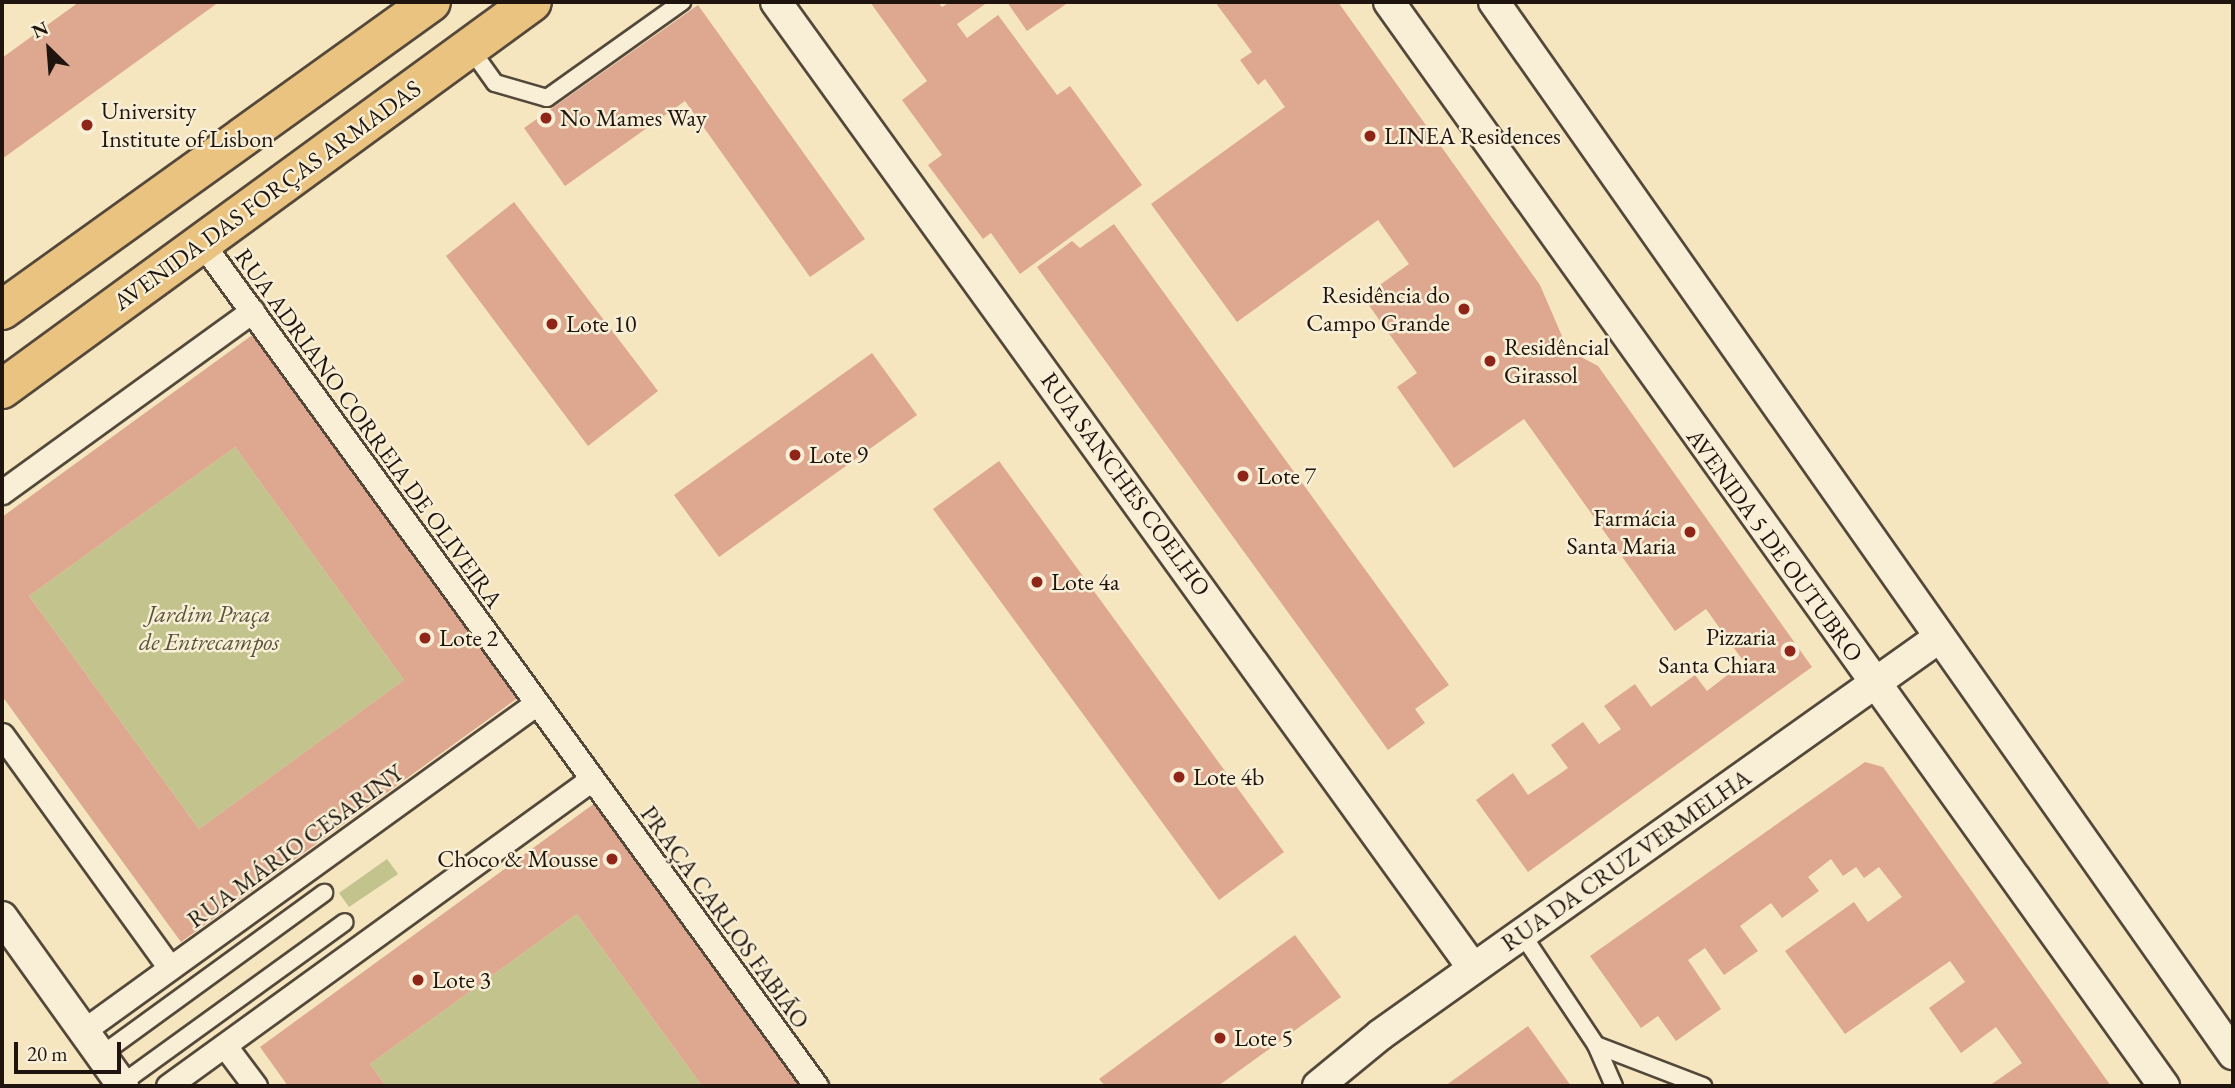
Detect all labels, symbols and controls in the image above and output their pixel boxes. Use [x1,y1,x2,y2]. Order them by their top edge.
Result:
north arrow [14,14,84,84]
text: N [28,15,52,44]
street label: AVENIDA DAS FORÇAS ARMADAS [108,74,426,316]
place label: University Institute of Lisbon [101,97,274,153]
place label: No Mames Way [560,104,706,132]
marker: No Mames Way [538,110,554,126]
marker: University Institute of Lisbon [79,117,95,133]
place label: LINEA Residences [1384,122,1561,150]
marker: LINEA Residences [1362,128,1378,144]
street label: RUA ADRIANO CORREIA DE OLIVEIRA [229,243,509,613]
place label: Residência do Campo Grande [1306,281,1450,337]
marker: Residência do Campo Grande [1456,301,1472,317]
place label: Lote 10 [566,310,637,338]
marker: Lote 10 [544,316,560,332]
place label: Residêncial Girassol [1504,333,1609,389]
marker: Residêncial Girassol [1482,353,1498,369]
street label: RUA SANCHES COELHO [1035,366,1217,602]
street label: AVENIDA 5 DE OUTUBRO [1681,423,1869,667]
place label: Lote 9 [809,441,868,469]
marker: Lote 9 [787,447,803,463]
place label: Lote 7 [1257,462,1316,490]
marker: Lote 7 [1235,468,1251,484]
place label: Farmácia Santa Maria [1566,504,1676,560]
marker: Farmácia Santa Maria [1682,524,1698,540]
place label: Lote 4a [1051,568,1120,596]
marker: Lote 4a [1029,574,1045,590]
park label: Jardim Praça de Entrecampos [139,600,279,656]
place label: Pizzaria Santa Chiara [1658,623,1776,679]
place label: Lote 2 [439,624,498,652]
marker: Lote 2 [417,630,433,646]
marker: Pizzaria Santa Chiara [1782,643,1798,659]
street label: RUA MÁRIO CESARINY [182,758,408,934]
place label: Lote 4b [1193,763,1264,791]
street label: RUA DA CRUZ VERMELHA [1496,763,1756,957]
marker: Lote 4b [1171,769,1187,785]
street label: PRAÇA CARLOS FABIÃO [635,800,815,1034]
place label: Choco & Mousse [437,845,598,873]
marker: Choco & Mousse [604,851,620,867]
place label: Lote 3 [432,966,491,994]
marker: Lote 3 [410,972,426,988]
place label: Lote 5 [1234,1024,1293,1052]
scale bar [18,1028,124,1072]
marker: Lote 5 [1212,1030,1228,1046]
text: 20 m [27,1040,68,1067]

